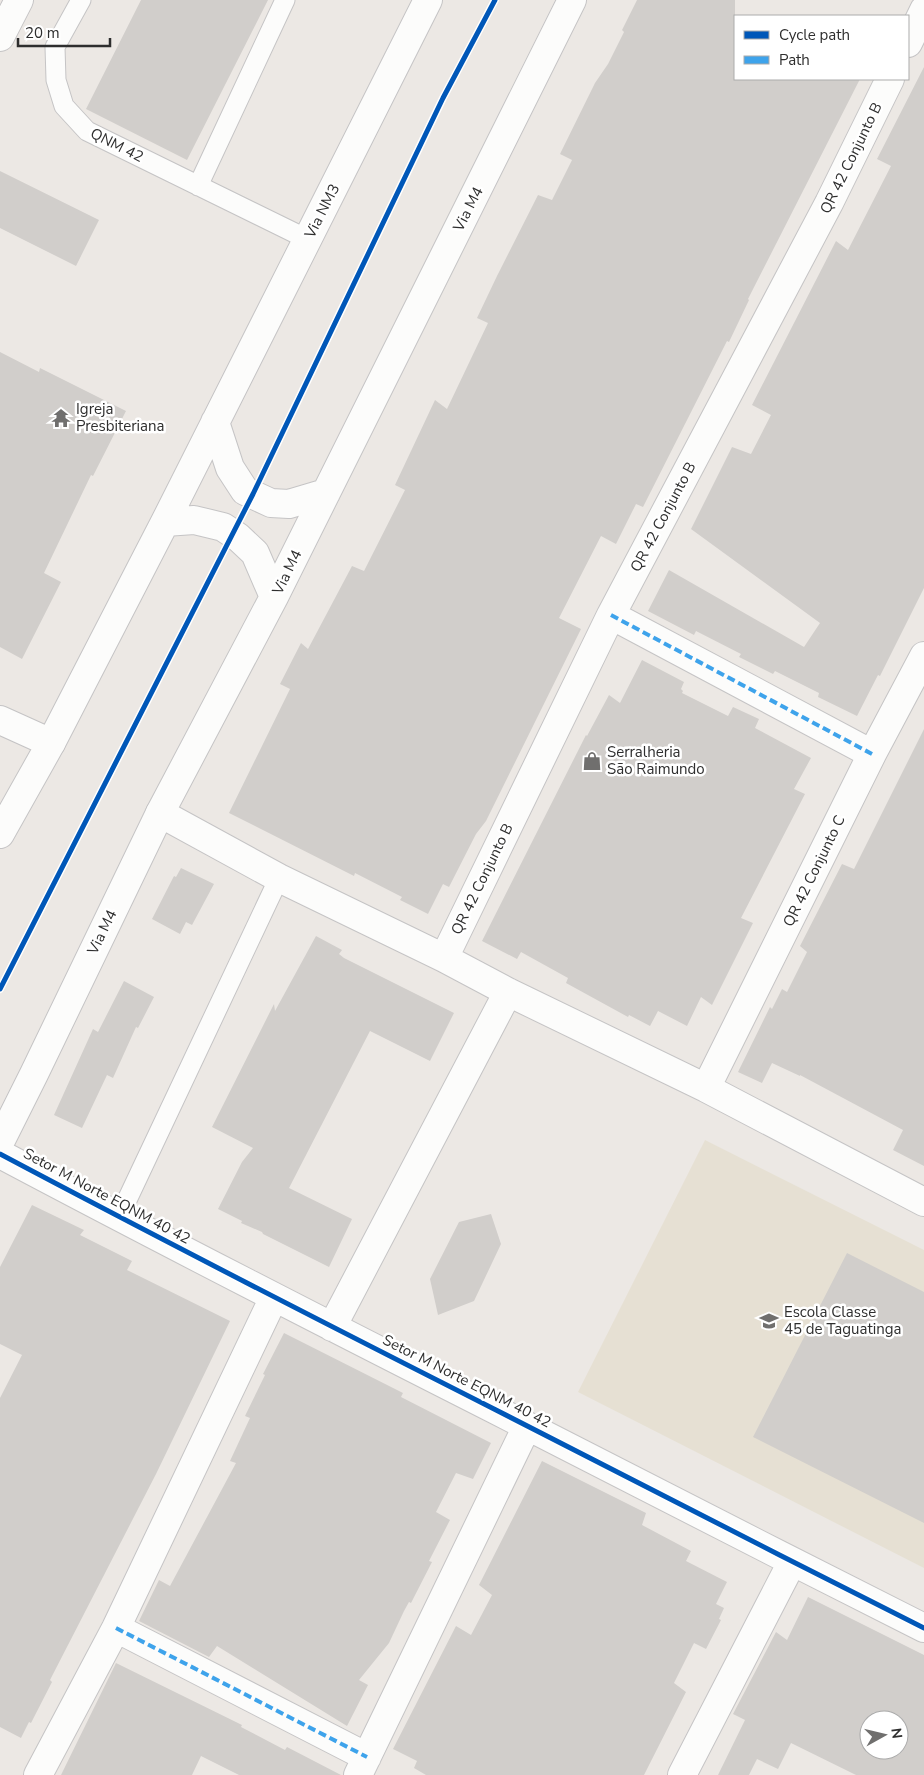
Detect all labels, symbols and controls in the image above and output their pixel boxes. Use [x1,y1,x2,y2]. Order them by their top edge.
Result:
scale bar [18,15,110,47]
legend [734,15,909,80]
text: 20 m [25,23,60,43]
text: Cycle path [779,25,850,45]
text: Path [779,50,810,70]
street label: QR 42 Conjunto B [815,99,887,217]
street label: QNM 42 [87,123,147,167]
street label: Via NM3 [299,180,344,243]
street label: Via M4 [448,183,488,236]
place label: Igreja Presbiteriana [76,399,164,436]
temple icon: Igreja Presbiteriana [50,407,72,429]
street label: QR 42 Conjunto B [626,459,700,575]
street label: Via M4 [267,546,306,599]
place label: Serralheria São Raimundo [607,742,705,779]
shop icon: Serralheria São Raimundo [581,750,603,772]
street label: QR 42 Conjunto C [778,812,850,930]
street label: QR 42 Conjunto B [446,820,518,938]
street label: Via M4 [82,906,121,959]
street label: Setor M Norte EQNM 40 42 [20,1143,194,1249]
place label: Escola Classe 45 de Taguatinga [784,1302,901,1339]
school or university icon: Escola Classe 45 de Taguatinga [758,1310,780,1332]
street label: Setor M Norte EQNM 40 42 [379,1330,555,1432]
north arrow [859,1710,909,1760]
text: N [886,1727,907,1740]

